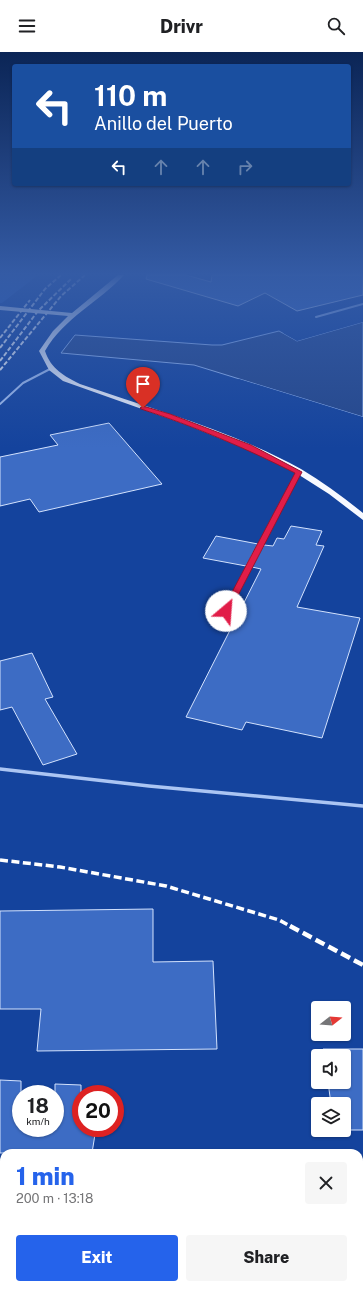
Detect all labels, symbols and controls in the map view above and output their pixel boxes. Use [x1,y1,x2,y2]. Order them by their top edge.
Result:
icon: menu [16,15,38,37]
icon: search [325,15,347,37]
text: Drivr [160,16,203,37]
text: 110 m [94,79,167,112]
icon: left [28,80,80,132]
text: Anillo del Puerto [94,113,233,134]
icon: left [108,156,130,178]
icon: ahead [150,156,172,178]
icon: ahead [192,156,214,178]
icon: right [234,156,256,178]
pin [126,367,160,408]
icon: arrive [132,373,154,395]
position arrow [205,590,247,632]
north arrow [311,1001,351,1041]
map controls [311,1001,351,1137]
button: sound [311,1049,351,1089]
speed limit sign: 20 [72,1085,124,1137]
text: 18 [27,1094,49,1118]
button: layers [311,1097,351,1137]
text: km/h [26,1115,50,1127]
text: 1 min [16,1162,75,1190]
button: close [305,1162,347,1204]
text: 200 m · 13:18 [16,1191,93,1206]
button: Exit [16,1235,178,1281]
button: Share [186,1235,347,1281]

